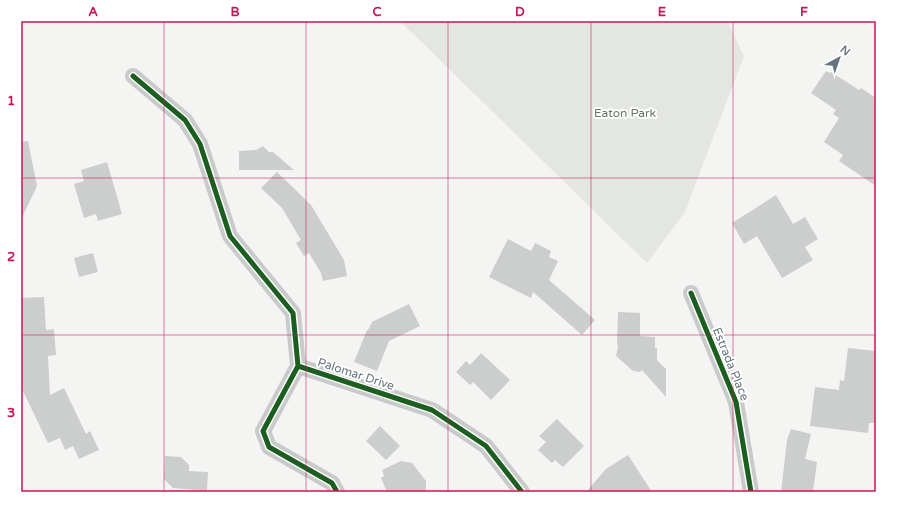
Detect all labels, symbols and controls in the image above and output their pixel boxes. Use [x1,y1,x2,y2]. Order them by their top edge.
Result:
text: A [88,4,98,20]
text: B [230,4,240,20]
text: C [372,4,382,20]
text: D [515,4,525,20]
text: E [658,4,666,20]
text: F [800,4,808,20]
north arrow [819,38,859,78]
text: N [838,43,853,59]
text: 1 [7,93,15,109]
park label: Eaton Park [594,106,656,120]
text: 2 [7,249,15,265]
street label: Estrada Place [710,325,752,403]
street label: Palomar Drive [316,355,396,393]
text: 3 [7,405,15,421]

